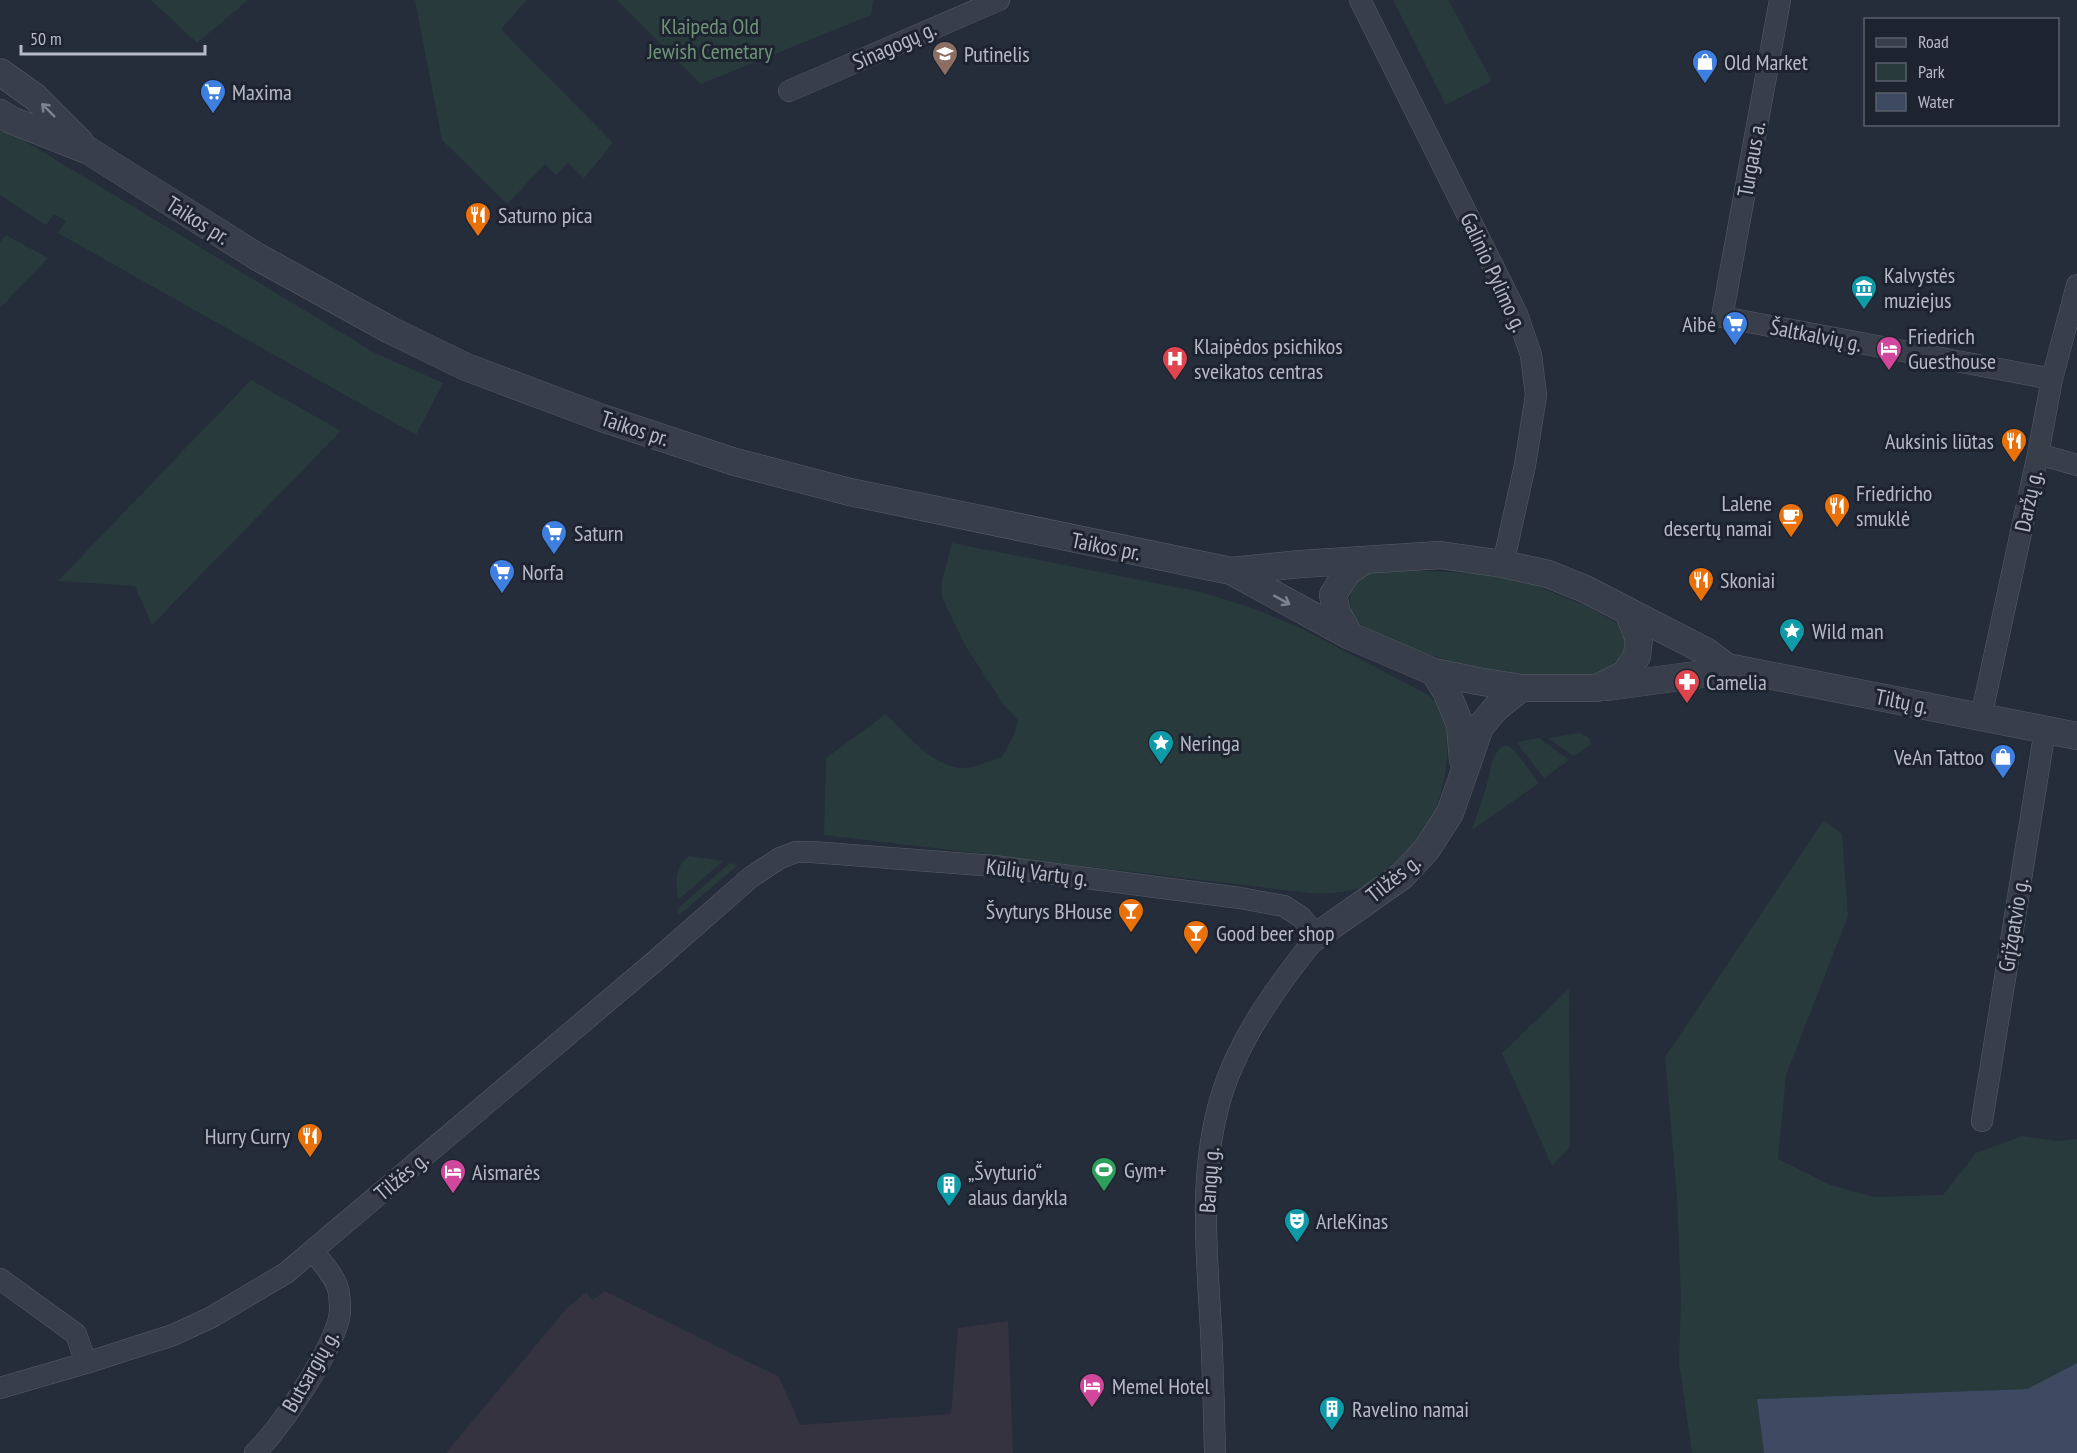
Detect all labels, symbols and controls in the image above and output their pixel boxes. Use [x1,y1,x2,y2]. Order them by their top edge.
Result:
park label: Klaipeda Old Jewish Cemetary [647,12,773,65]
street label: Sinagogų g. [848,14,940,76]
scale bar [21,18,206,56]
legend [1864,18,2059,126]
text: 50 m [30,27,62,50]
text: Road [1918,30,1949,53]
school or university icon: Putinelis [930,39,960,77]
place label: Putinelis [964,40,1030,68]
shop icon: Old Market [1690,47,1720,85]
place label: Old Market [1724,48,1808,76]
text: Park [1918,60,1945,83]
supermarket icon: Maxima [198,77,228,115]
place label: Maxima [232,78,292,106]
text: Water [1918,90,1954,113]
one-way arrow [41,103,56,118]
street label: Turgaus a. [1731,119,1771,199]
street label: Taikos pr. [161,190,235,250]
restaurant icon: Saturno pica [463,200,493,238]
place label: Saturno pica [498,201,593,229]
street label: Galinio Pylimo g. [1454,208,1534,336]
place label: Kalvystės muziejus [1884,261,1955,314]
museum icon: Kalvystės muziejus [1849,273,1879,311]
supermarket icon: Aibė [1720,309,1750,347]
place label: Aibė [1682,310,1716,338]
street label: Šaltkalvių g. [1768,312,1864,358]
place label: Friedrich Guesthouse [1908,322,1996,375]
place label: Klaipėdos psichikos sveikatos centras [1194,332,1343,385]
hotel icon: Friedrich Guesthouse [1874,334,1904,372]
hospital icon: Klaipėdos psichikos sveikatos centras [1160,344,1190,382]
street label: Taikos pr. [597,404,673,452]
restaurant icon: Auksinis liūtas [1999,426,2029,464]
place label: Auksinis liūtas [1885,427,1994,455]
street label: Daržų g. [2008,468,2048,534]
place label: Friedricho smuklė [1856,479,1932,532]
place label: Lalene desertų namai [1664,489,1772,542]
restaurant icon: Friedricho smuklė [1822,491,1852,529]
cafe icon: Lalene desertų namai [1776,501,1806,539]
supermarket icon: Saturn [539,518,569,556]
place label: Saturn [574,519,624,547]
street label: Taikos pr. [1069,526,1143,566]
supermarket icon: Norfa [487,557,517,595]
place label: Norfa [522,558,564,586]
restaurant icon: Skoniai [1686,565,1716,603]
place label: Skoniai [1720,566,1775,594]
one-way arrow [1274,594,1291,606]
place icon: Wild man [1777,616,1807,654]
place label: Wild man [1812,617,1884,645]
pharmacy icon: Camelia [1672,667,1702,705]
place label: Camelia [1706,668,1767,696]
street label: Tiltų g. [1873,682,1931,720]
place icon: Neringa [1146,728,1176,766]
place label: Neringa [1180,729,1240,757]
shop icon: VeAn Tattoo [1988,742,2018,780]
place label: VeAn Tattoo [1893,743,1984,771]
street label: Tilžės g. [1360,848,1426,908]
street label: Kūlių Vartų g. [985,852,1090,892]
street label: Grįžgatvio g. [1992,876,2034,974]
bar icon: Švyturys BHouse [1116,896,1146,934]
place label: Švyturys BHouse [986,897,1112,925]
bar icon: Good beer shop [1181,918,1211,956]
place label: Good beer shop [1216,919,1334,947]
restaurant icon: Hurry Curry [295,1121,325,1159]
place label: Hurry Curry [205,1122,291,1150]
street label: Tilžės g. [368,1145,434,1207]
street label: Bangų g. [1193,1146,1225,1214]
sports icon: Gym+ [1089,1155,1119,1193]
place label: Gym+ [1124,1156,1167,1184]
hotel icon: Aismarės [438,1157,468,1195]
place label: Aismarės [472,1158,540,1186]
place label: „Švyturio“ alaus darykla [968,1158,1067,1211]
building icon: „Švyturio“ alaus darykla [934,1170,964,1208]
theatre icon: ArleKinas [1282,1206,1312,1244]
place label: ArleKinas [1316,1207,1388,1235]
street label: Butsargių g. [275,1325,345,1417]
hotel icon: Memel Hotel [1077,1371,1107,1409]
place label: Memel Hotel [1112,1372,1211,1400]
building icon: Ravelino namai [1317,1394,1347,1432]
place label: Ravelino namai [1352,1395,1469,1423]

